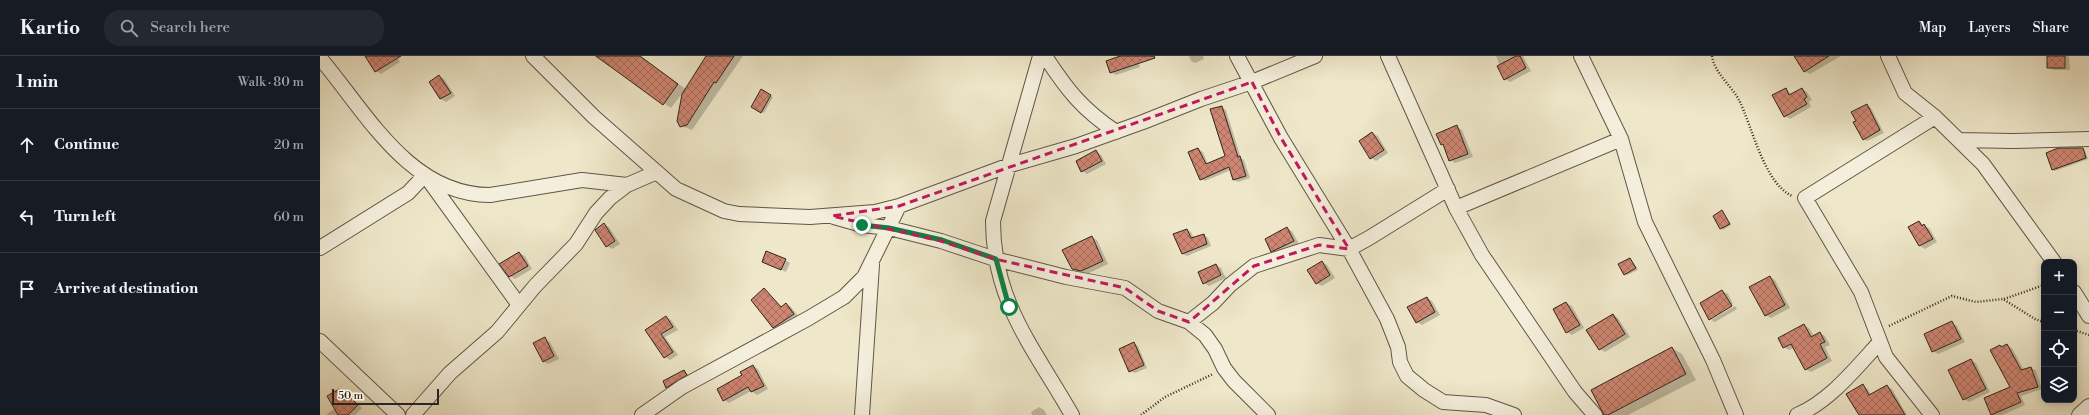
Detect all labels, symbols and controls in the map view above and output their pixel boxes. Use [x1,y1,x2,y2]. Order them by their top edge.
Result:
search box [104,10,384,46]
text: Kartio [20,16,80,40]
icon: search [118,17,140,39]
text: Search here [150,18,230,37]
text: Map [1919,19,1946,37]
text: Layers [1968,19,2011,37]
text: Share [2033,19,2069,37]
text: 1 min [16,71,58,93]
text: Walk · 80 m [238,74,304,90]
icon: ahead [16,134,38,156]
text: Continue [54,135,119,154]
text: 20 m [274,137,304,153]
icon: left [16,206,38,228]
text: Turn left [54,207,116,226]
text: 60 m [273,209,304,225]
route end [853,216,871,234]
map controls [2041,259,2077,403]
button: + [2041,259,2077,295]
icon: arrive [16,278,38,300]
text: Arrive at destination [54,279,198,298]
button: − [2041,295,2077,331]
route start [1000,298,1018,316]
button: locate [2041,331,2077,367]
button: layers [2041,367,2077,403]
scale bar [332,387,439,406]
text: 50 m [338,389,363,403]

